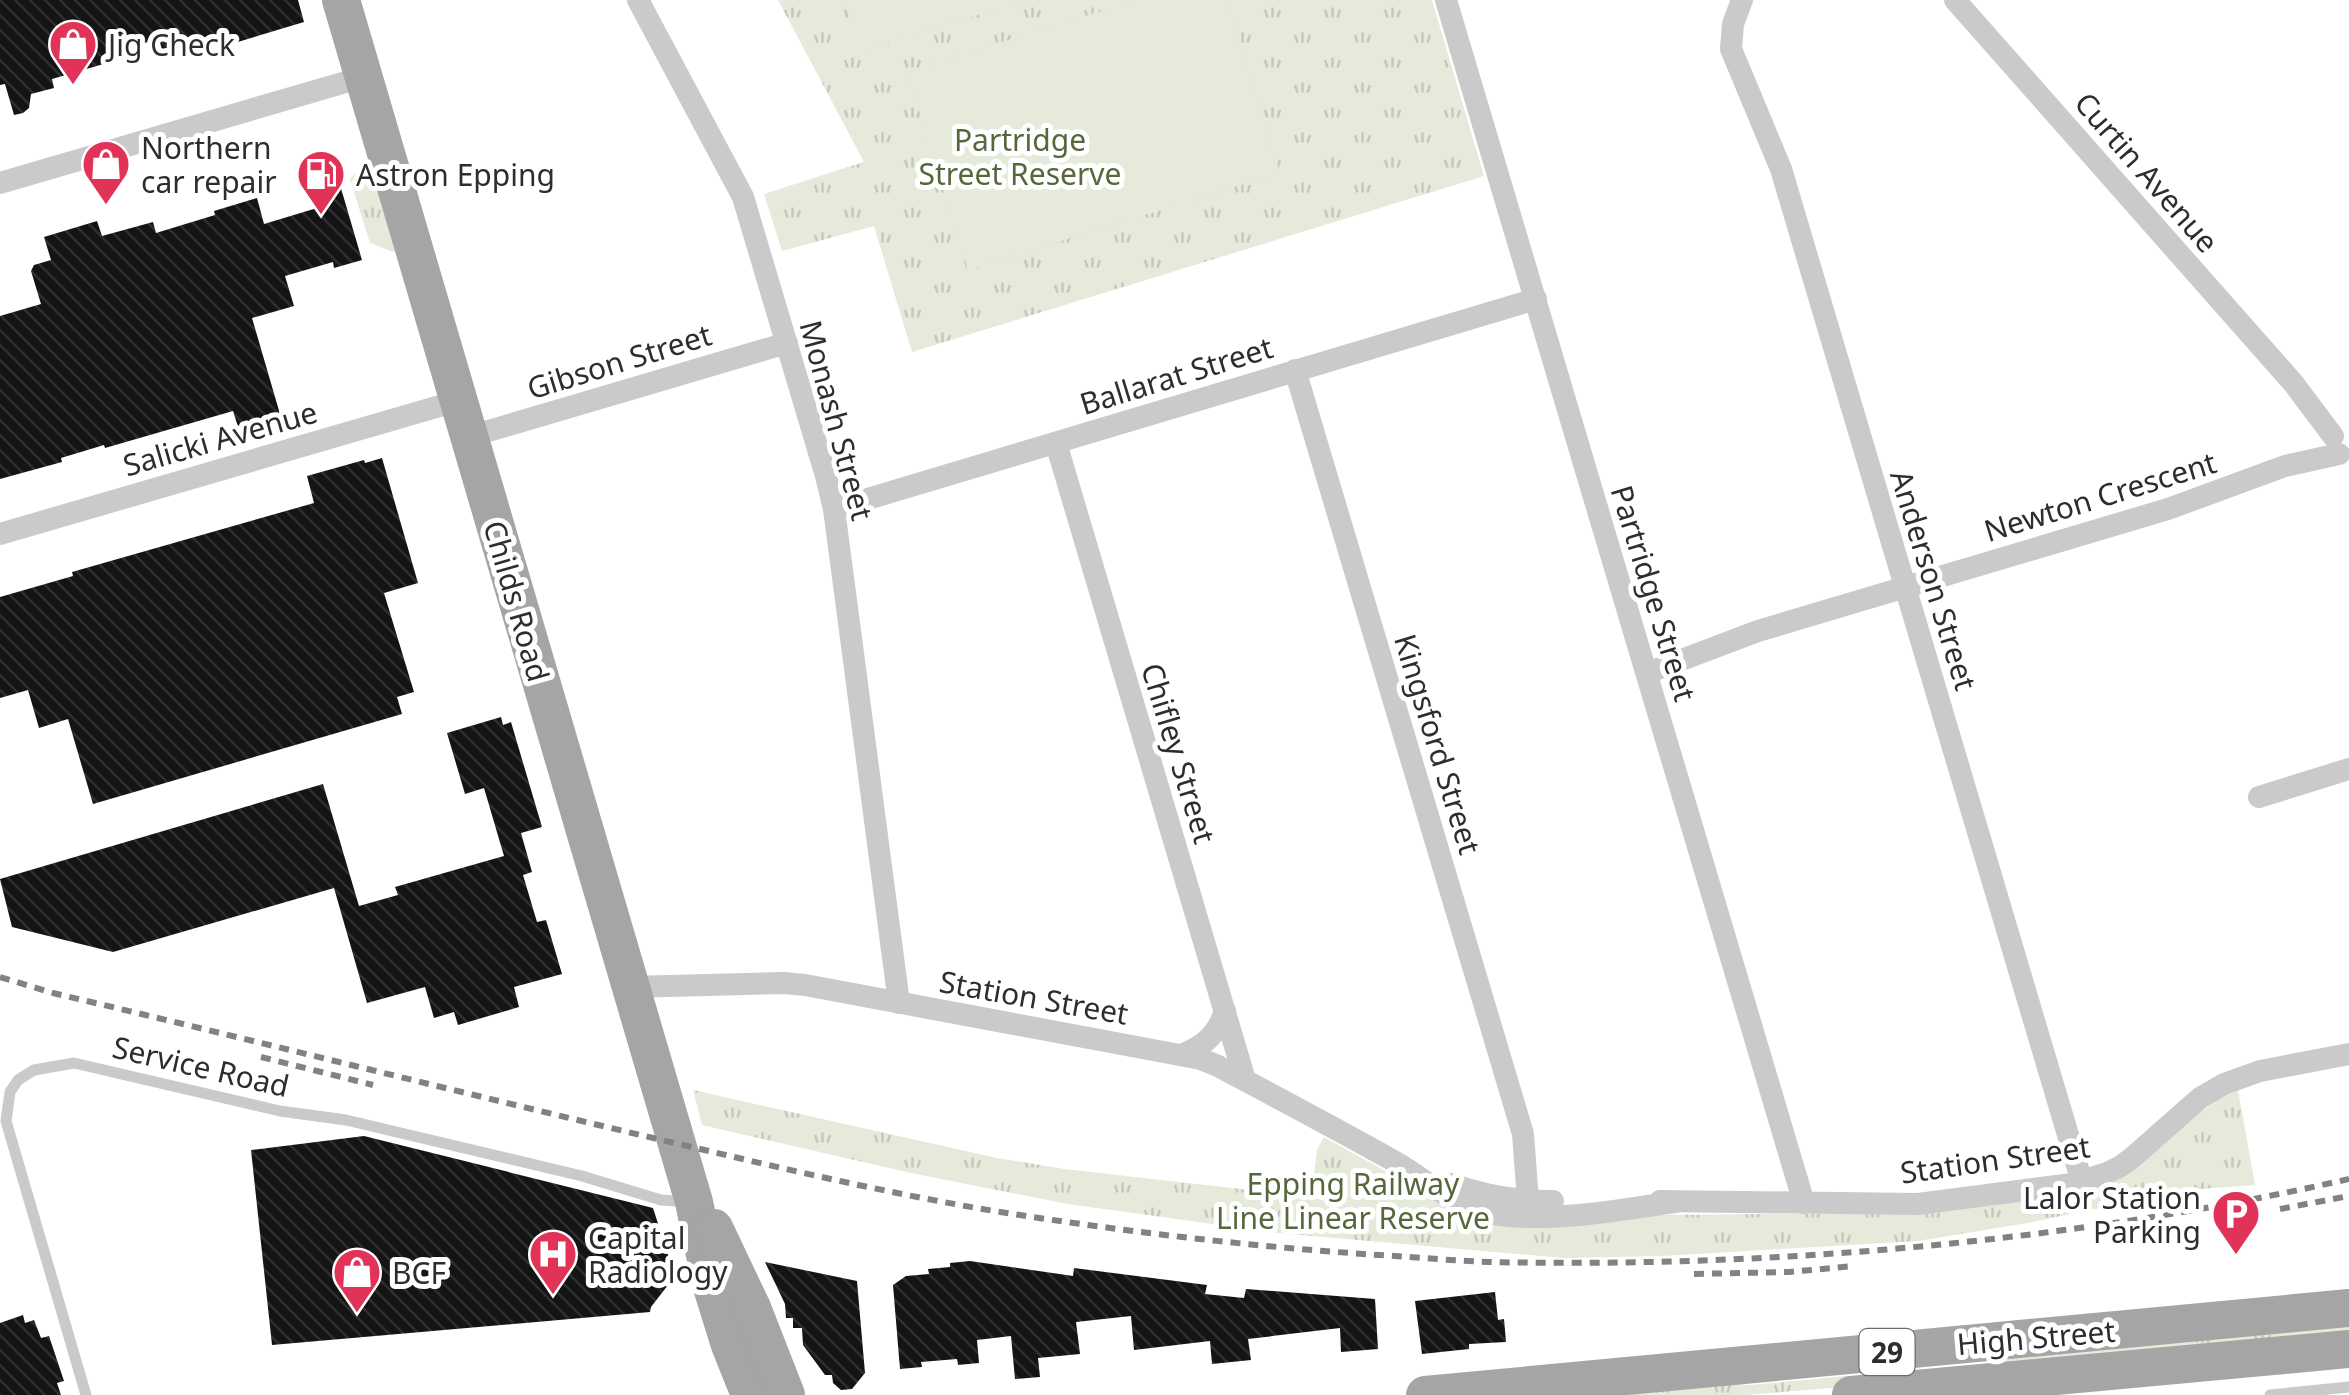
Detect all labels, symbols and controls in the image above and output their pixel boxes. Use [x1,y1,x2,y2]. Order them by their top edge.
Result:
shop icon: Jig Check [47,18,99,86]
place label: Jig Check [105,24,235,65]
street label: Curtin Avenue [2066,83,2228,261]
park label: Partridge Street Reserve [919,119,1121,194]
place label: Northern car repair [141,127,277,202]
shop icon: Northern car repair [80,138,132,206]
fuel station icon: Astron Epping [295,148,347,216]
place label: Astron Epping [356,154,555,195]
street label: Gibson Street [522,313,716,408]
street label: Monash Street [791,316,883,525]
street label: Ballarat Street [1075,326,1278,424]
street label: Salicki Avenue [118,391,322,485]
street label: Newton Crescent [1979,441,2221,551]
street label: Anderson Street [1881,465,1987,695]
street label: Partridge Street [1602,480,1706,706]
street label: Childs Road [474,516,560,686]
street label: Kingsford Street [1385,629,1491,859]
street label: Chifley Street [1132,658,1226,848]
street label: Station Street [936,960,1132,1034]
street label: Service Road [109,1026,293,1106]
street label: Station Street [1898,1125,2093,1193]
park label: Epping Railway Line Linear Reserve [1216,1163,1490,1238]
place label: Lalor Station Parking [2023,1177,2201,1252]
parking icon: Lalor Station Parking [2210,1188,2262,1256]
place label: Capital Radiology [588,1217,728,1292]
hospital icon: Capital Radiology [527,1228,579,1296]
shop icon: BCF [331,1246,383,1314]
place label: BCF [392,1252,446,1293]
street label: High Street [1955,1310,2117,1364]
road number: 29 [1860,1329,1914,1375]

